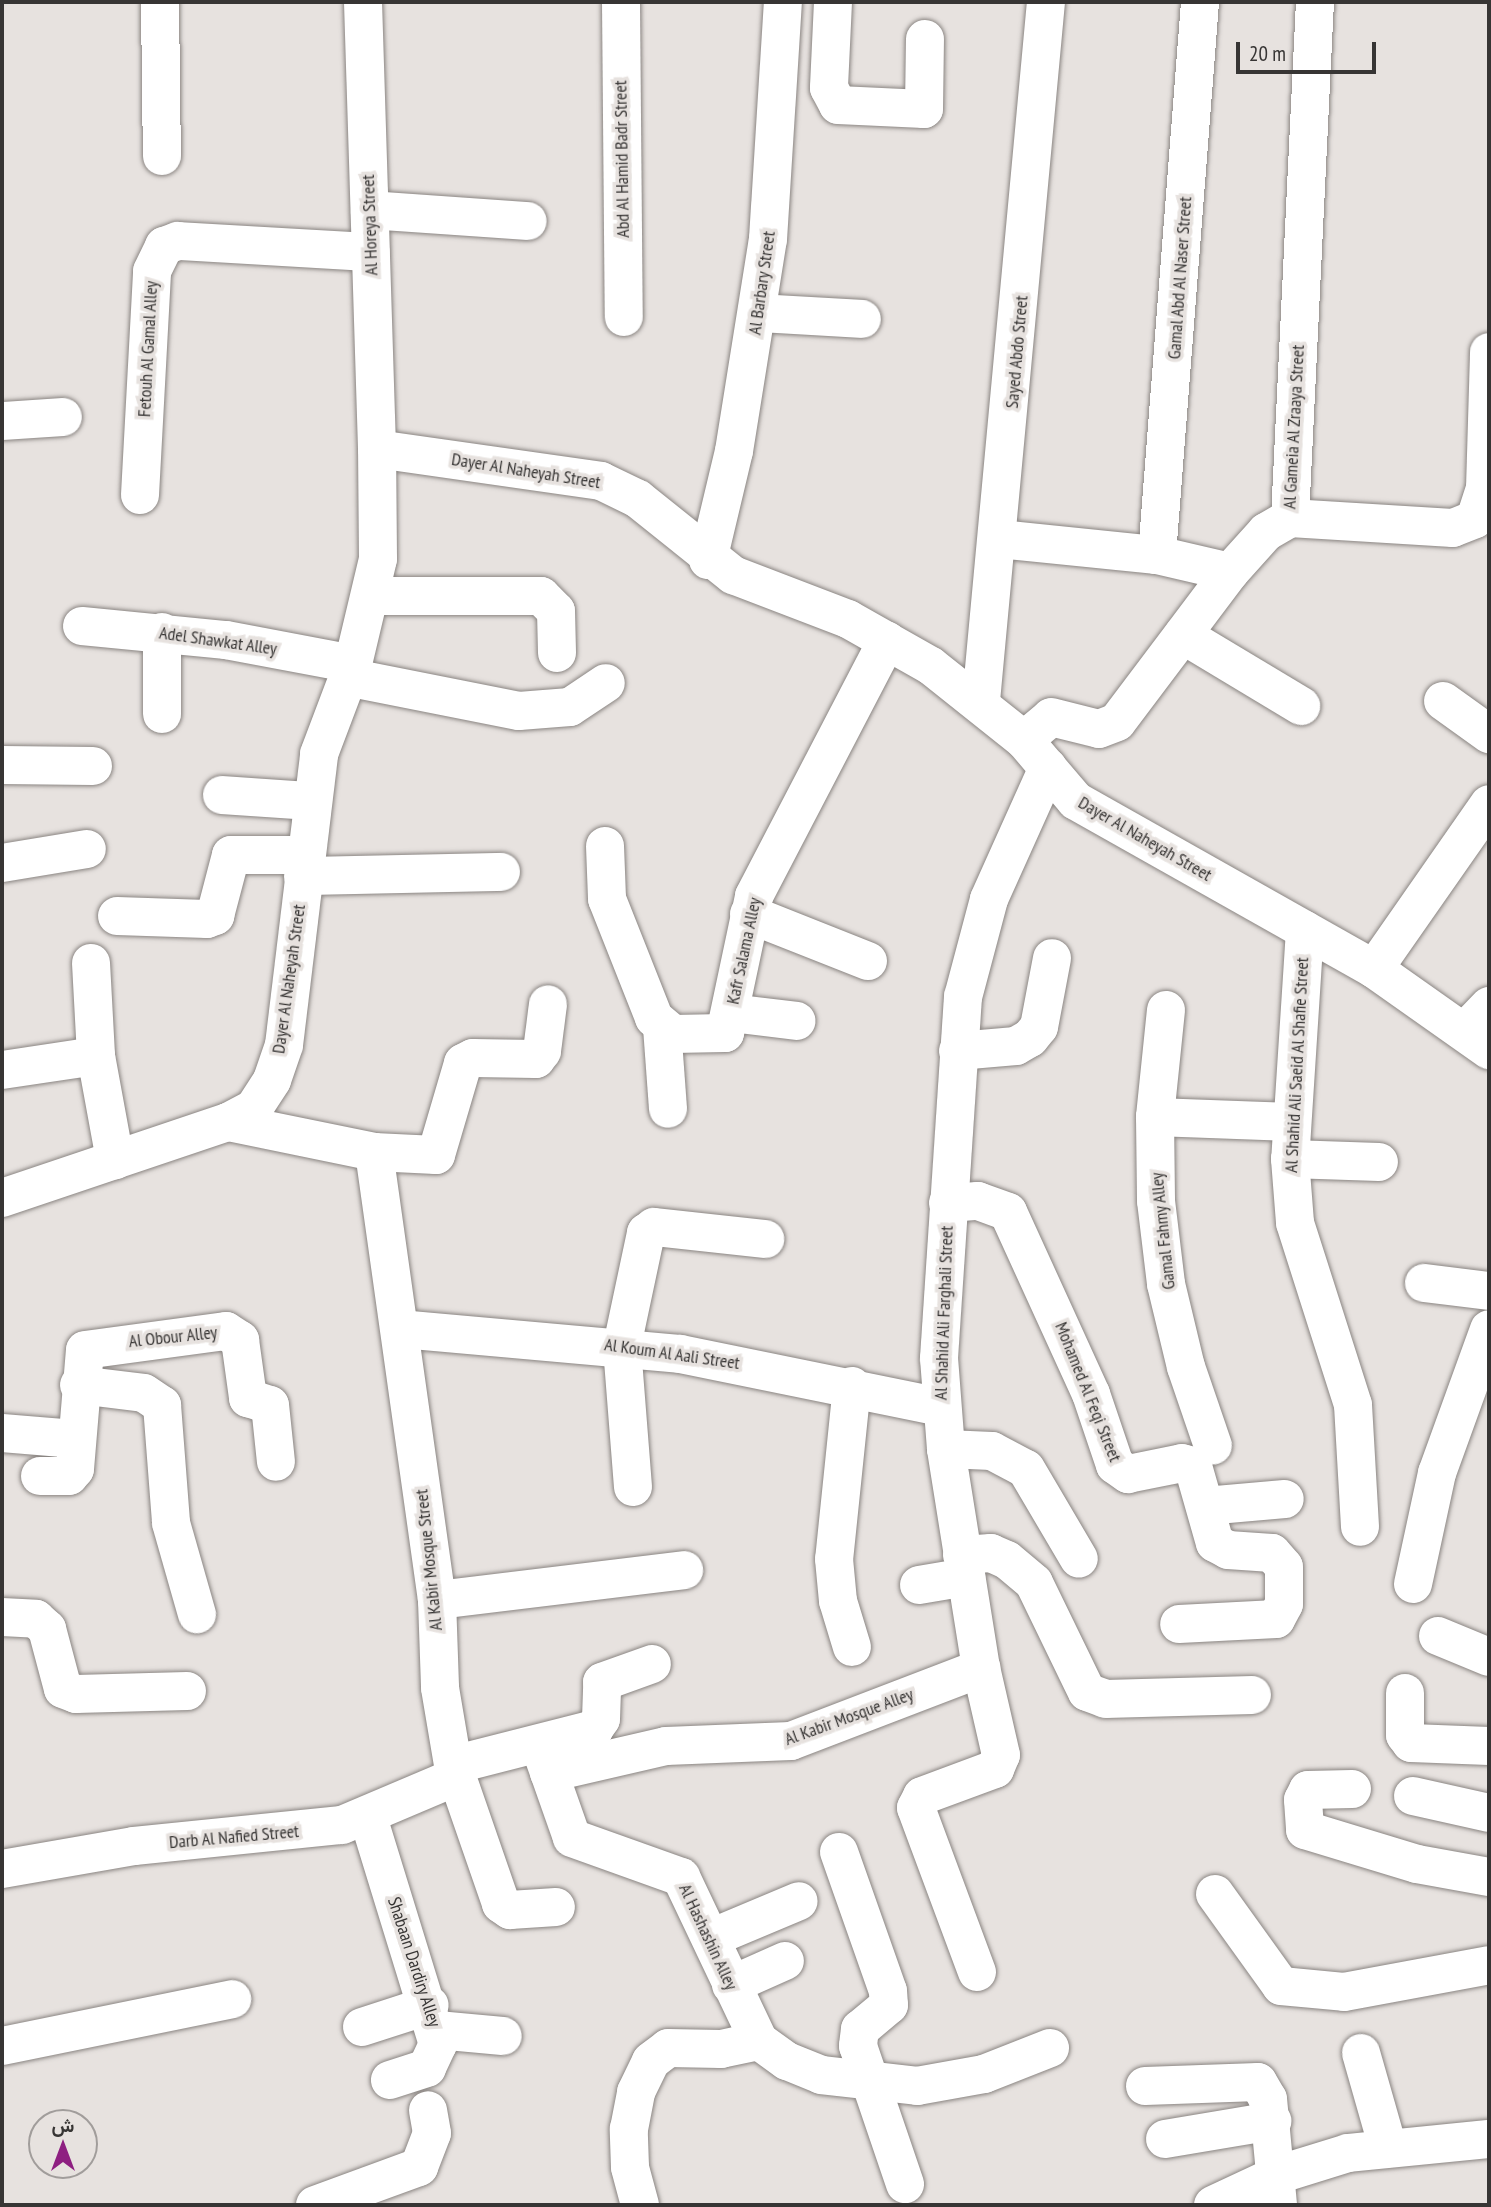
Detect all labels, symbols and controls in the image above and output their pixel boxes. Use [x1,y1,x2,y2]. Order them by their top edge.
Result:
scale bar [1239,28,1379,72]
text: 20 m [1249,40,1286,67]
street label: Abd Al Hamid Badr Street [610,80,634,238]
street label: Al Horeya Street [357,174,383,276]
street label: Gamal Abd Al Naser Street [1164,196,1196,360]
street label: Al Barbary Street [744,230,780,336]
street label: Fetouh Al Gamal Alley [134,280,162,418]
street label: Sayed Abdo Street [1001,294,1033,410]
street label: Al Gameia Al Zraaya Street [1279,344,1309,510]
street label: Dayer Al Naheyah Street [450,449,602,493]
street label: Adel Shawkat Alley [158,622,278,660]
street label: Dayer Al Naheyah Street [1074,792,1216,886]
street label: Kafr Salama Alley [722,895,766,1007]
street label: Dayer Al Naheyah Street [268,903,310,1055]
street label: Al Shahid Ali Saeid Al Shafie Street [1281,956,1313,1174]
street label: Gamal Fahmy Alley [1146,1171,1180,1291]
street label: Al Shahid Ali Farghali Street [930,1225,958,1401]
street label: Mohamed Al Feqi Street [1050,1319,1126,1465]
street label: Al Obour Alley [127,1322,219,1352]
street label: Al Koum Al Aali Street [603,1334,741,1374]
street label: Al Kabir Mosque Street [411,1488,447,1632]
street label: Al Kabir Mosque Alley [782,1684,916,1750]
street label: Darb Al Nafied Street [168,1821,300,1853]
street label: Al Hashashin Alley [674,1880,742,1994]
street label: Shabaan Dardiry Alley [383,1894,445,2030]
north arrow [28,2109,98,2179]
text: ش [52,2113,74,2137]

